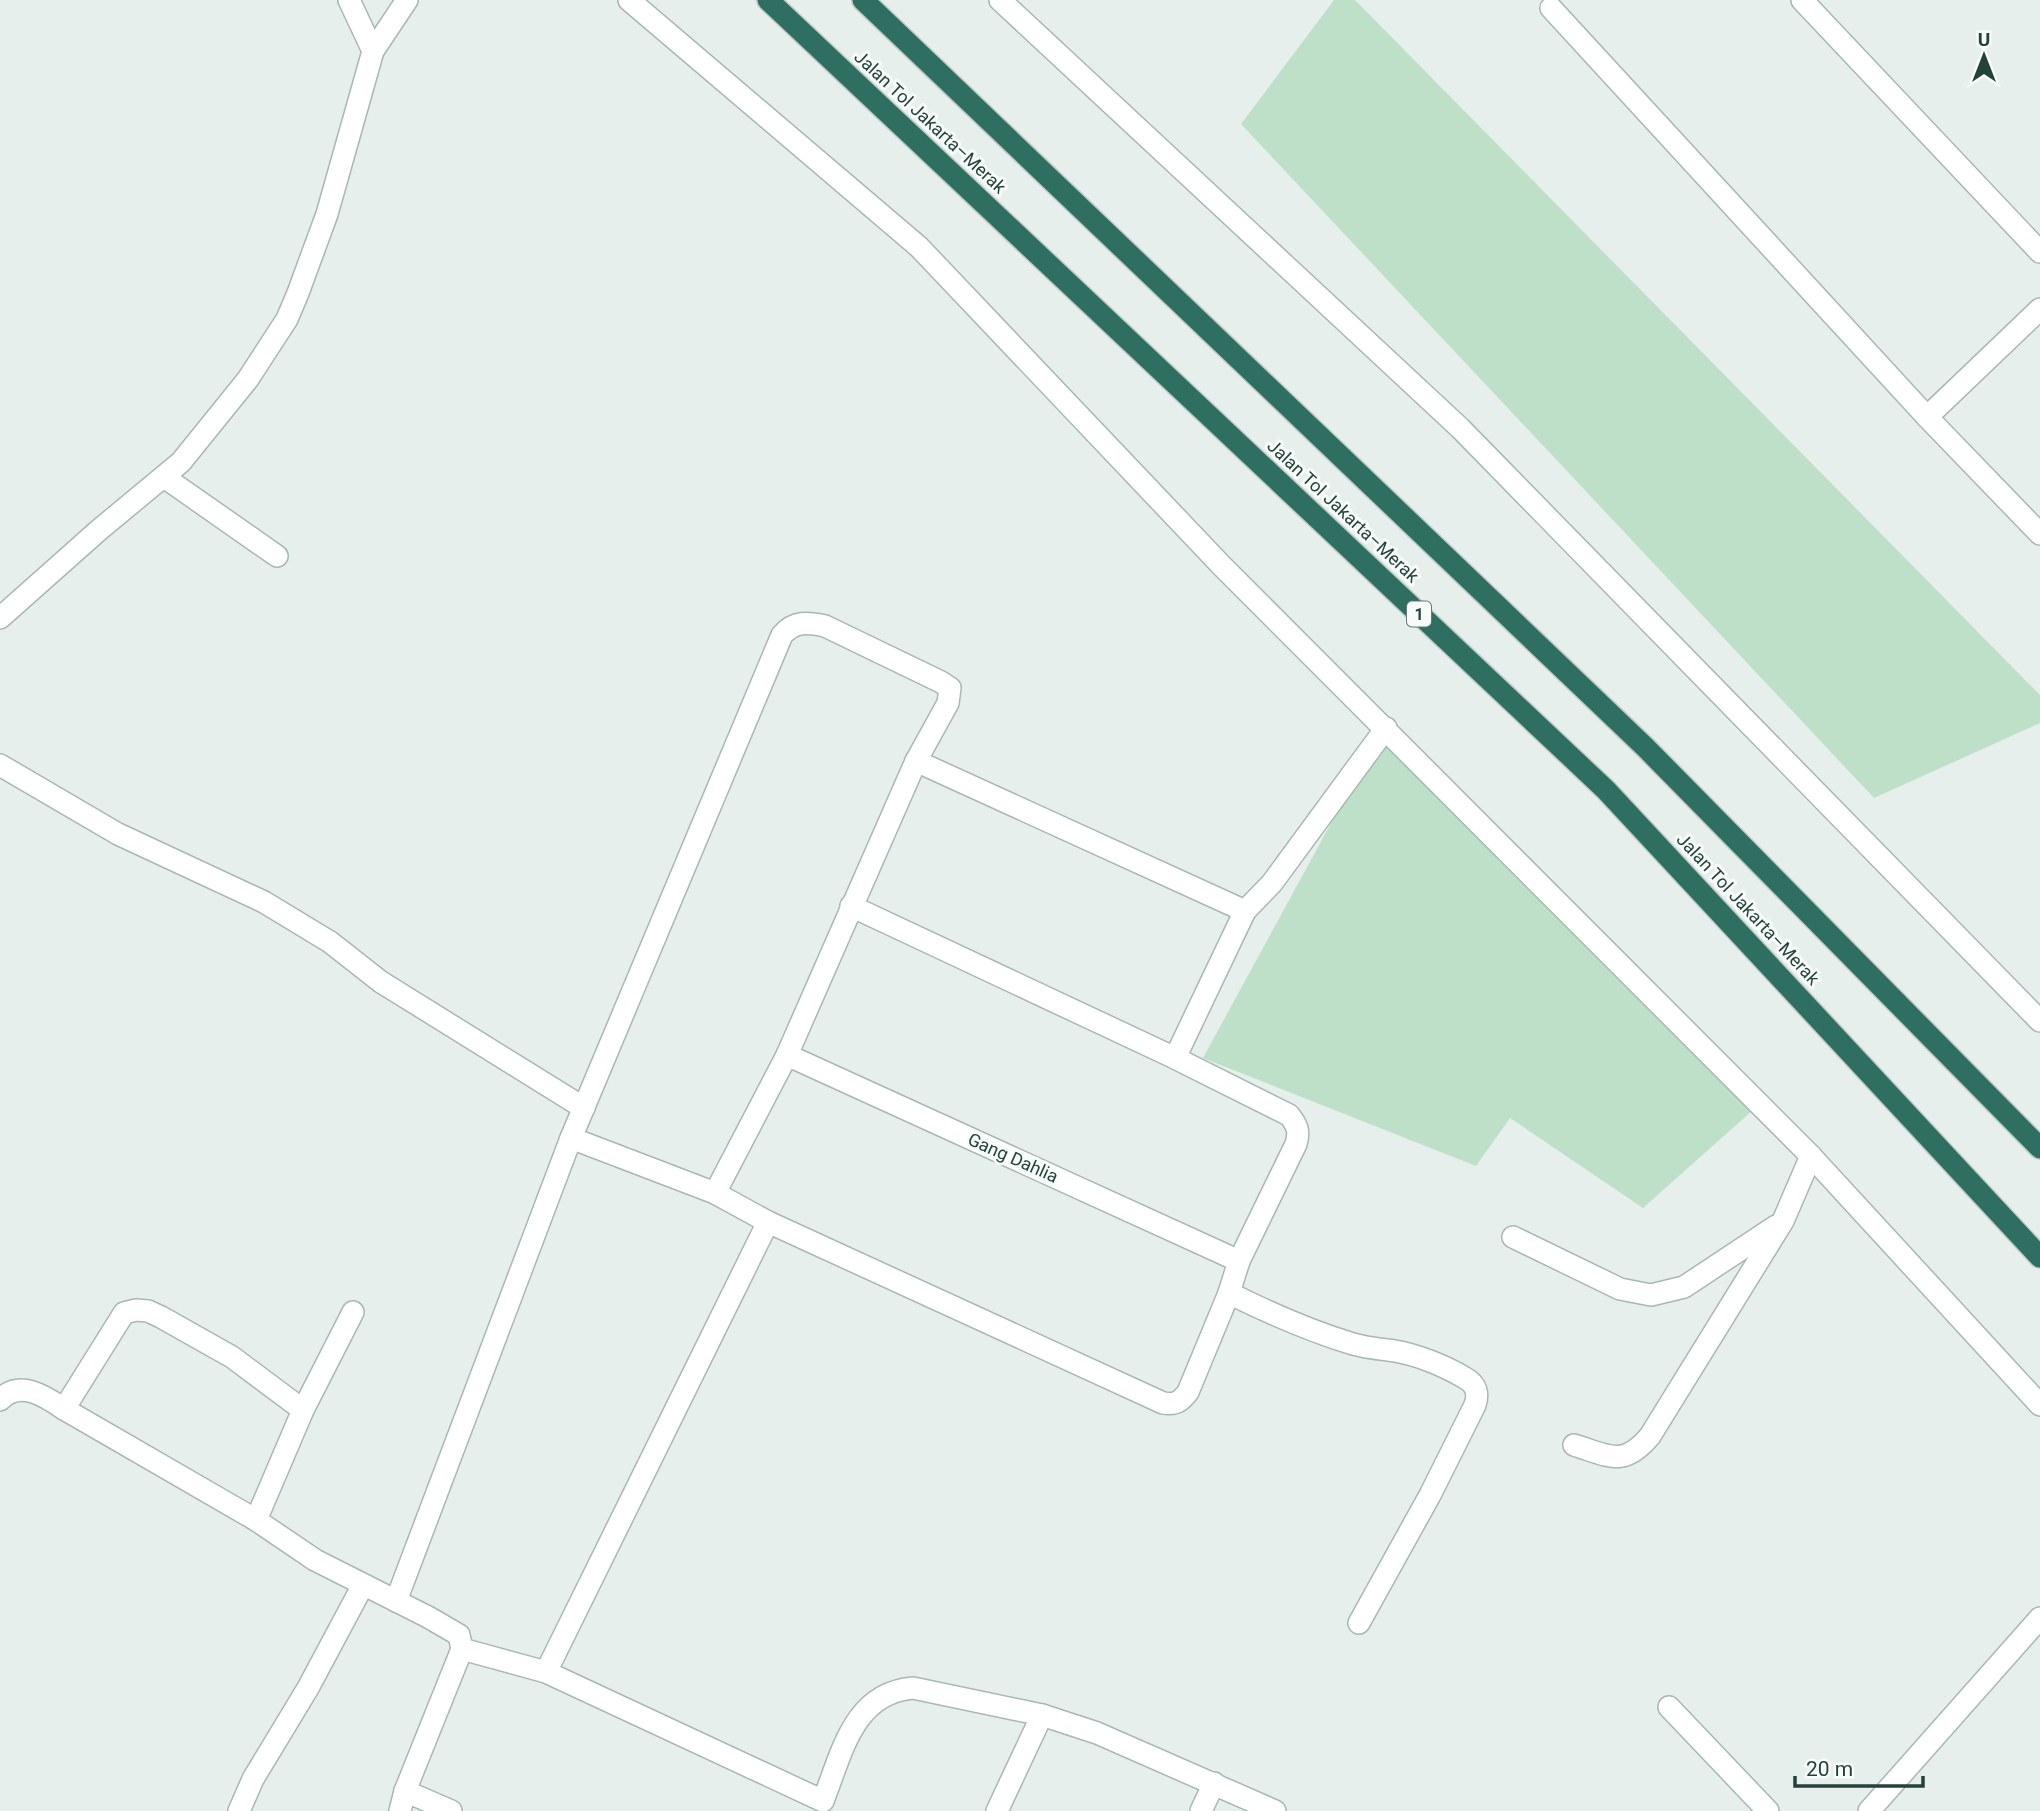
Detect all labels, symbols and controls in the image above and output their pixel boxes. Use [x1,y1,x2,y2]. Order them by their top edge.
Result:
north arrow [1949,21,2019,91]
text: U [1978,28,1990,51]
street label: Jalan Tol Jakarta–Merak [850,46,1011,198]
street label: Jalan Tol Jakarta–Merak [1263,435,1424,587]
road number: 1 [1407,601,1431,626]
street label: Jalan Tol Jakarta–Merak [1673,829,1825,989]
street label: Gang Dahlia [965,1128,1062,1187]
scale bar [1795,1744,1923,1788]
text: 20 m [1806,1757,1853,1781]

